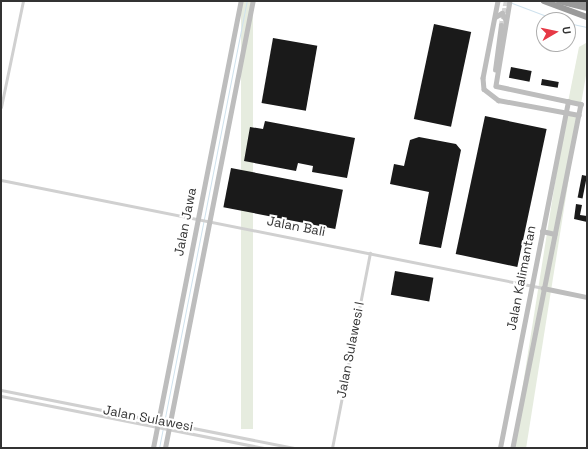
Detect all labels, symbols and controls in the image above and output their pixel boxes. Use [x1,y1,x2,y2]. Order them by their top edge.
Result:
north arrow [536,12,576,52]
text: U [559,26,574,35]
street label: Jalan Jawa [172,186,200,258]
street label: Jalan Bali [265,214,327,240]
street label: Jalan Kalimantan [504,224,540,332]
street label: Jalan Sulawesi I [334,300,368,400]
street label: Jalan Sulawesi [102,403,194,435]

